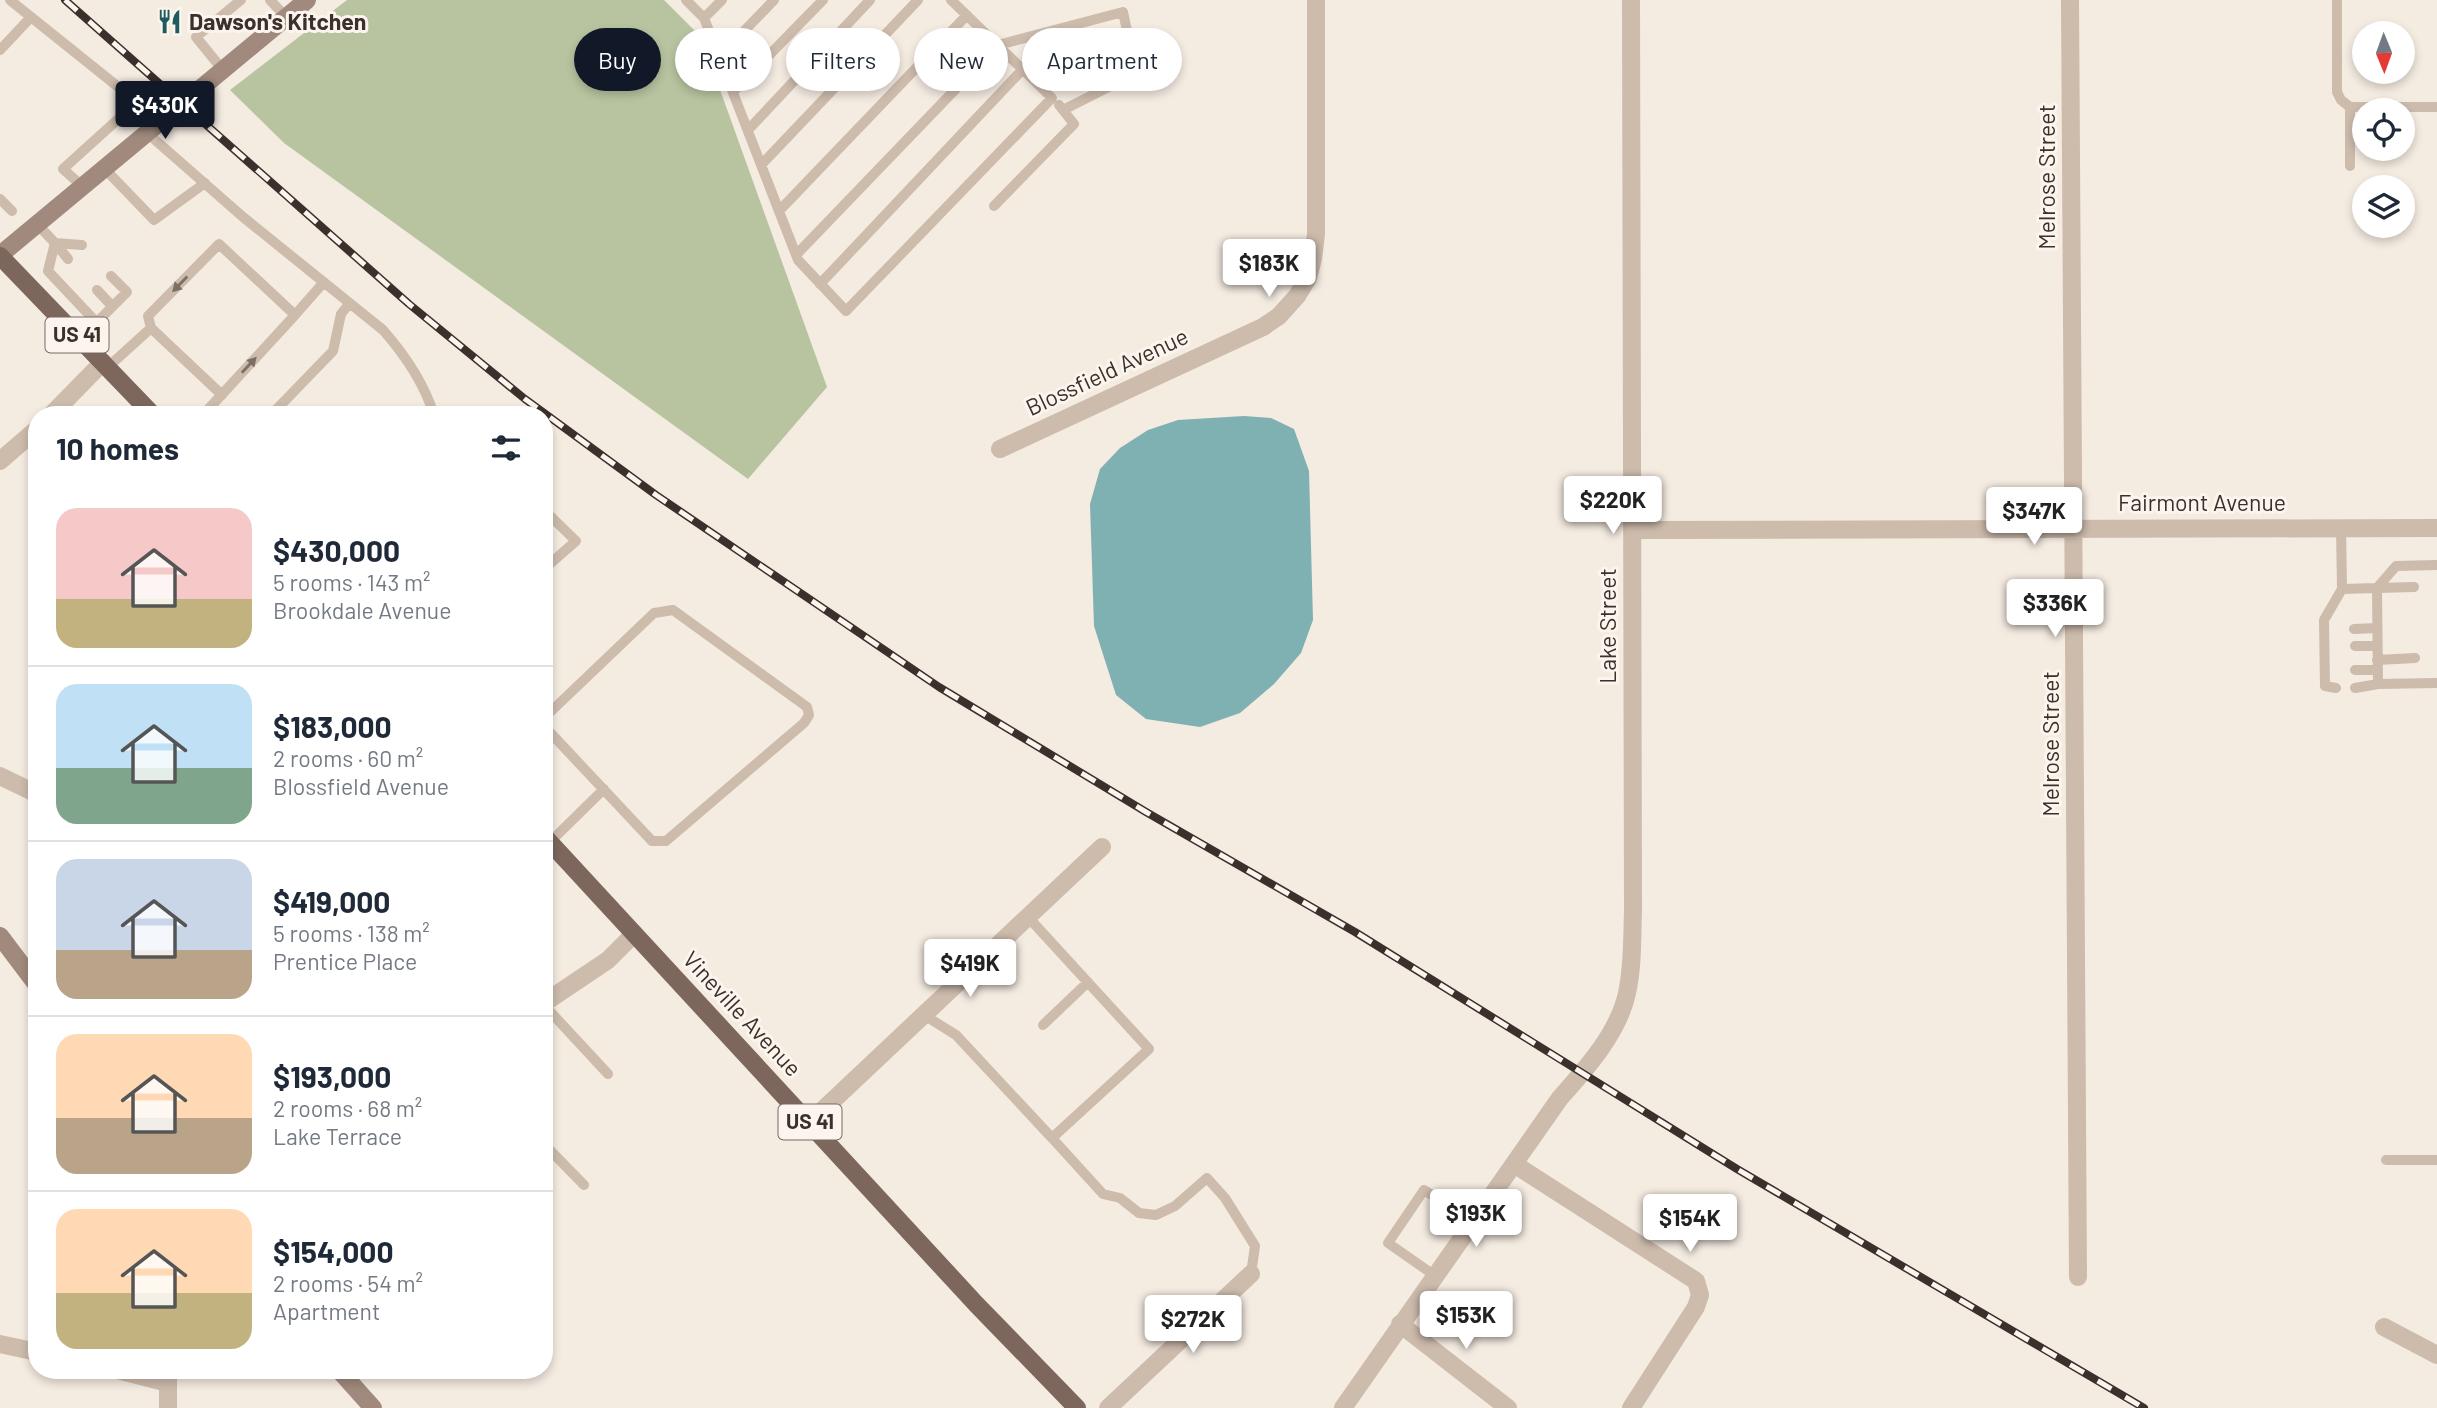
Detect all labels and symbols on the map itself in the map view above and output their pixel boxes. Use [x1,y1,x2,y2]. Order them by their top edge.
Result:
place label: Dawson's Kitchen [189,7,366,35]
restaurant icon: Dawson's Kitchen [155,8,183,36]
north arrow [2352,21,2415,84]
pin: $430K [116,82,214,141]
street label: Melrose Street [2032,104,2060,250]
pin: $183K [1220,240,1318,299]
one-way arrow [172,275,188,292]
road number: US 41 [46,318,108,352]
street label: Blossfield Avenue [1021,321,1192,421]
one-way arrow [241,356,257,373]
pin: $220K [1564,476,1662,536]
pin: $347K [1985,488,2083,547]
street label: Fairmont Avenue [2118,488,2286,516]
street label: Lake Street [1593,568,1621,684]
pin: $336K [2006,580,2104,639]
street label: Melrose Street [2036,671,2064,817]
pin: $419K [921,940,1019,999]
street label: Vineville Avenue [678,945,808,1082]
road number: US 41 [778,1104,842,1140]
pin: $193K [1427,1190,1525,1249]
pin: $154K [1641,1194,1739,1254]
pin: $153K [1417,1292,1515,1351]
pin: $272K [1144,1296,1242,1355]

